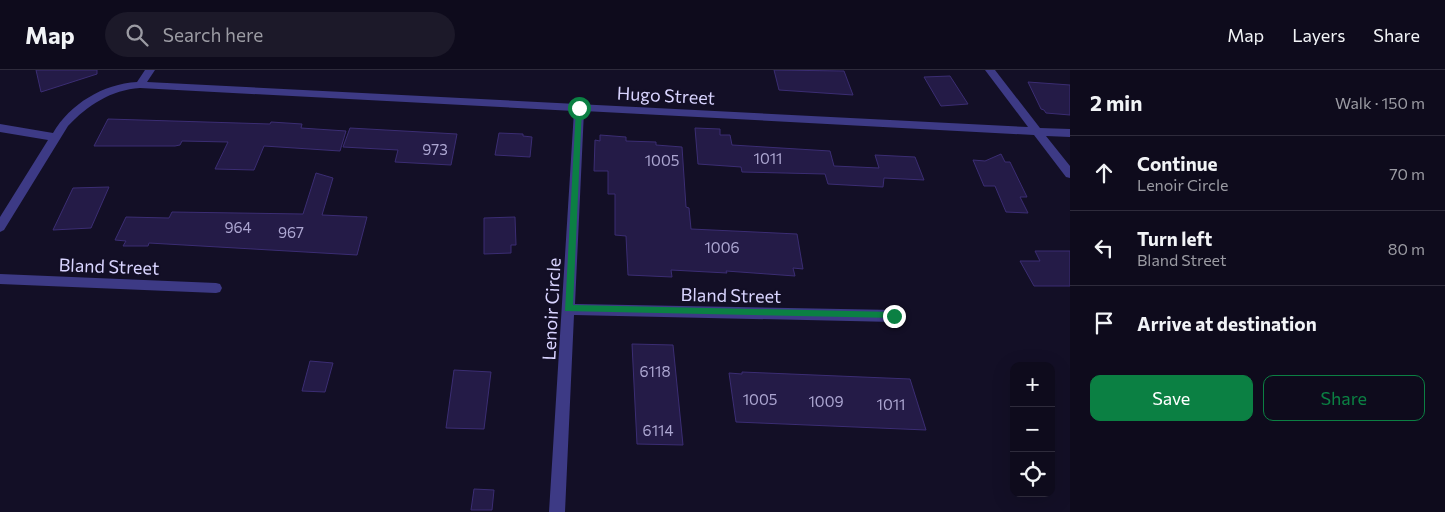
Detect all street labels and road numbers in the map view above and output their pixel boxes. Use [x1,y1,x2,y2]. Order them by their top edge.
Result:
street label: Hugo Street [616,81,716,109]
street label: Bland Street [58,253,160,279]
street label: Lenoir Circle [537,257,565,361]
street label: Bland Street [680,283,782,307]

